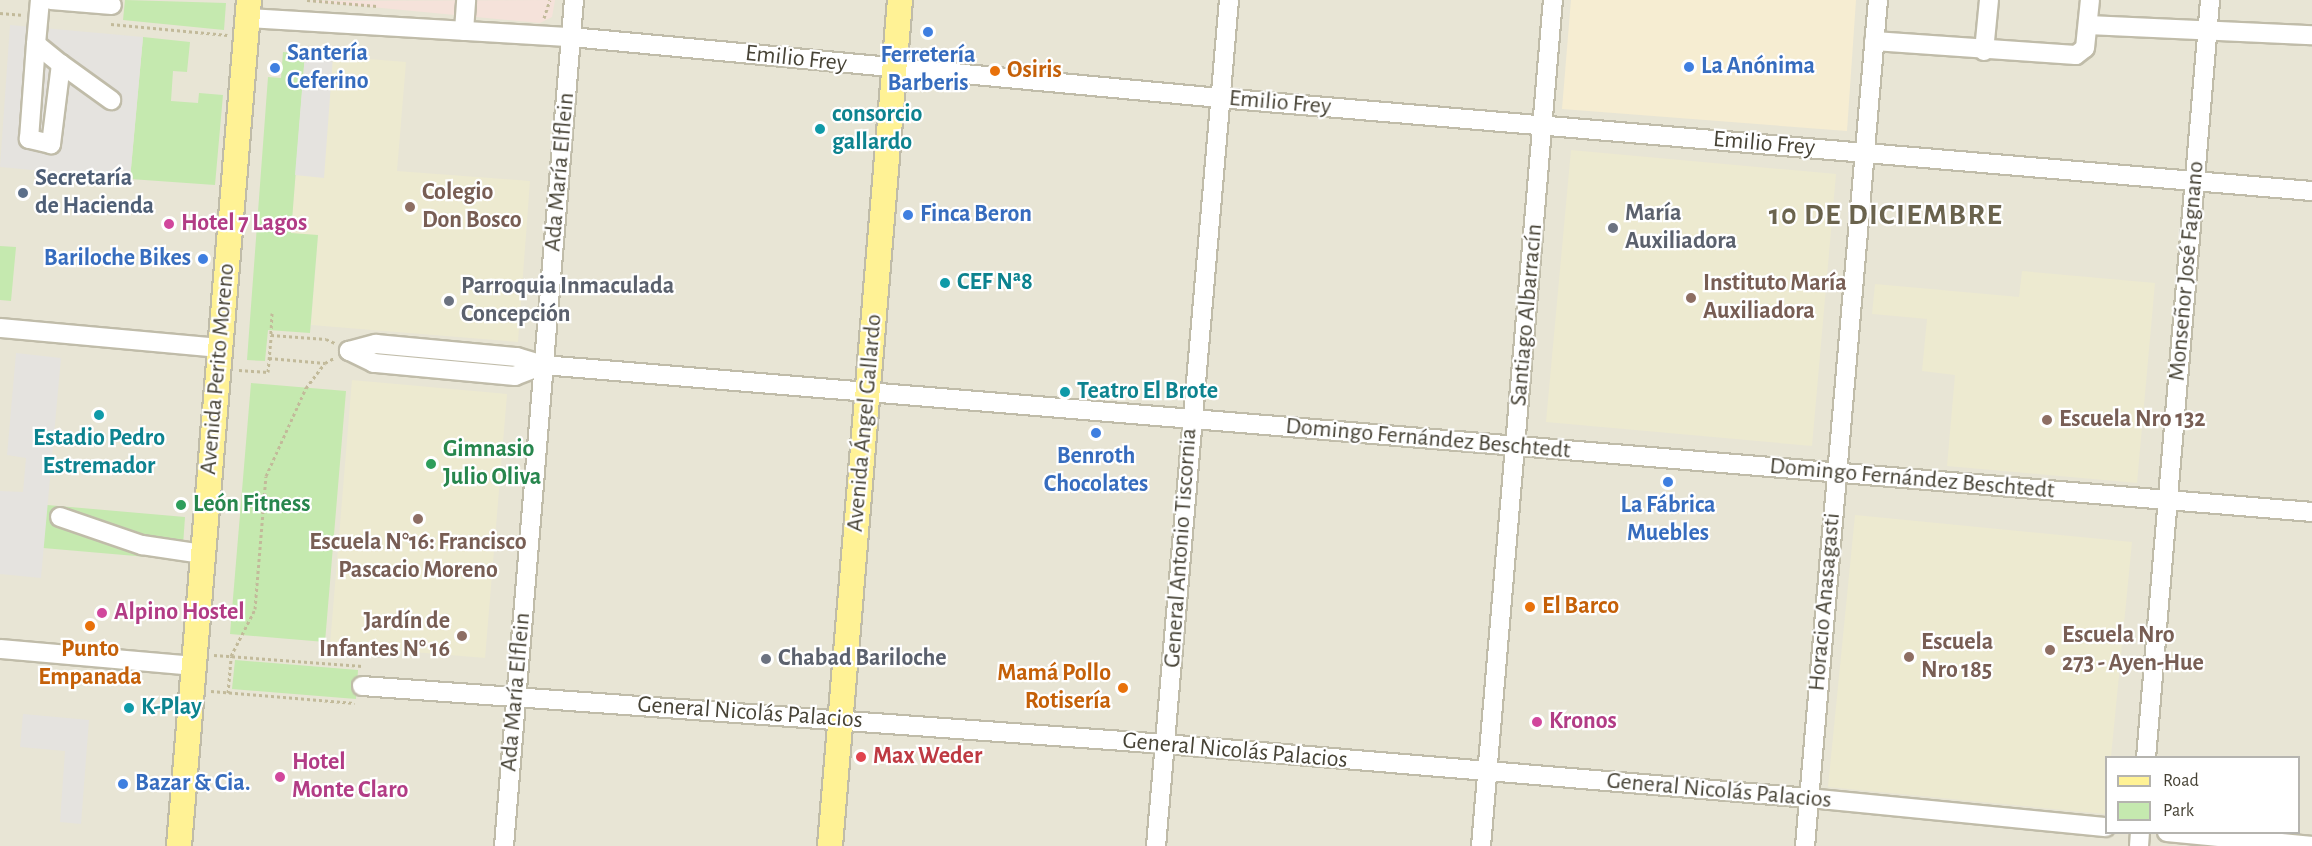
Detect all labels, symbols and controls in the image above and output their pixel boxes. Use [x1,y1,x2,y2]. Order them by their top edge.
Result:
marker: Ferretería Barberis [921,25,935,39]
street label: Emilio Frey [744,39,848,79]
place label: Santería Ceferino [287,40,369,96]
place label: Ferretería Barberis [880,42,976,98]
place label: La Anónima [1701,53,1815,81]
place label: Osiris [1007,57,1062,85]
marker: La Anónima [1682,60,1696,74]
marker: Santería Ceferino [268,61,282,75]
marker: Osiris [988,64,1002,78]
street label: Emilio Frey [1228,84,1332,122]
street label: Ada María Elflein [539,91,581,253]
place label: consorcio gallardo [832,101,922,157]
marker: consorcio gallardo [813,122,827,136]
street label: Emilio Frey [1712,125,1816,163]
street label: Monseñor José Fagnano [2163,160,2211,382]
place label: Secretaría de Hacienda [35,165,154,221]
place label: Colegio Don Bosco [422,179,522,235]
marker: Secretaría de Hacienda [16,186,30,200]
district label: 10 DE DICIEMBRE [1769,197,2003,233]
marker: Colegio Don Bosco [403,200,417,214]
place label: María Auxiliadora [1625,200,1737,256]
place label: Finca Beron [920,201,1032,229]
marker: Finca Beron [901,208,915,222]
place label: Hotel 7 Lagos [181,210,307,238]
marker: Hotel 7 Lagos [162,217,176,231]
marker: María Auxiliadora [1606,221,1620,235]
street label: Santiago Albarracín [1505,223,1549,407]
place label: Bariloche Bikes [44,245,191,273]
marker: Bariloche Bikes [196,252,210,266]
street label: Avenida Perito Moreno [194,262,242,476]
place label: CEF Nª8 [957,269,1033,297]
place label: Instituto María Auxiliadora [1703,270,1847,326]
place label: Parroquia Inmaculada Concepción [461,273,674,329]
marker: CEF Nª8 [938,276,952,290]
marker: Instituto María Auxiliadora [1684,291,1698,305]
marker: Parroquia Inmaculada Concepción [442,294,456,308]
street label: Avenida Ángel Gallardo [841,313,889,533]
place label: Teatro El Brote [1077,378,1218,406]
marker: Teatro El Brote [1058,385,1072,399]
place label: Escuela Nro 132 [2059,406,2206,434]
marker: Estadio Pedro Estremador [92,408,106,422]
street label: Domingo Fernández Beschtedt [1284,412,1572,466]
marker: Escuela Nro 132 [2040,413,2054,427]
place label: Estadio Pedro Estremador [33,425,165,481]
marker: Benroth Chocolates [1089,426,1103,440]
street label: General Antonio Tiscornia [1158,427,1204,669]
place label: Gimnasio Julio Oliva [443,436,541,492]
place label: Benroth Chocolates [1044,443,1148,499]
street label: Domingo Fernández Beschtedt [1768,452,2056,506]
marker: Gimnasio Julio Oliva [424,457,438,471]
marker: La Fábrica Muebles [1661,475,1675,489]
place label: León Fitness [193,491,310,519]
place label: La Fábrica Muebles [1620,492,1716,548]
marker: León Fitness [174,498,188,512]
marker: Escuela N°16: Francisco Pascacio Moreno [411,512,425,526]
street label: Horacio Anasagasti [1803,512,1847,692]
place label: Escuela N°16: Francisco Pascacio Moreno [309,529,527,585]
place label: El Barco [1542,593,1619,621]
place label: Alpino Hostel [114,599,244,627]
marker: El Barco [1523,600,1537,614]
marker: Alpino Hostel [95,606,109,620]
place label: Jardín de Infantes N° 16 [319,608,450,664]
street label: Ada María Elflein [495,611,537,773]
marker: Punto Empanada [83,619,97,633]
place label: Escuela Nro 273 - Ayen-Hue [2062,622,2204,678]
marker: Jardín de Infantes N° 16 [455,629,469,643]
place label: Escuela Nro 185 [1921,629,1993,685]
place label: Punto Empanada [38,636,142,692]
marker: Escuela Nro 273 - Ayen-Hue [2043,643,2057,657]
place label: Chabad Bariloche [778,645,947,673]
marker: Escuela Nro 185 [1902,650,1916,664]
marker: Chabad Bariloche [759,652,773,666]
place label: Mamá Pollo Rotisería [997,660,1111,716]
marker: Mamá Pollo Rotisería [1116,681,1130,695]
street label: General Nicolás Palacios [636,691,864,735]
place label: K-Play [141,694,202,722]
marker: K-Play [122,701,136,715]
place label: Kronos [1549,708,1617,736]
marker: Kronos [1530,715,1544,729]
street label: General Nicolás Palacios [1121,727,1349,775]
place label: Max Weder [873,743,982,771]
place label: Hotel Monte Claro [292,749,408,805]
marker: Max Weder [854,750,868,764]
legend [2105,756,2300,834]
street label: General Nicolás Palacios [1605,767,1833,815]
place label: Bazar & Cia. [135,770,250,798]
marker: Hotel Monte Claro [273,770,287,784]
text: Road [2163,772,2199,790]
marker: Bazar & Cia. [116,777,130,791]
text: Park [2163,802,2194,820]

